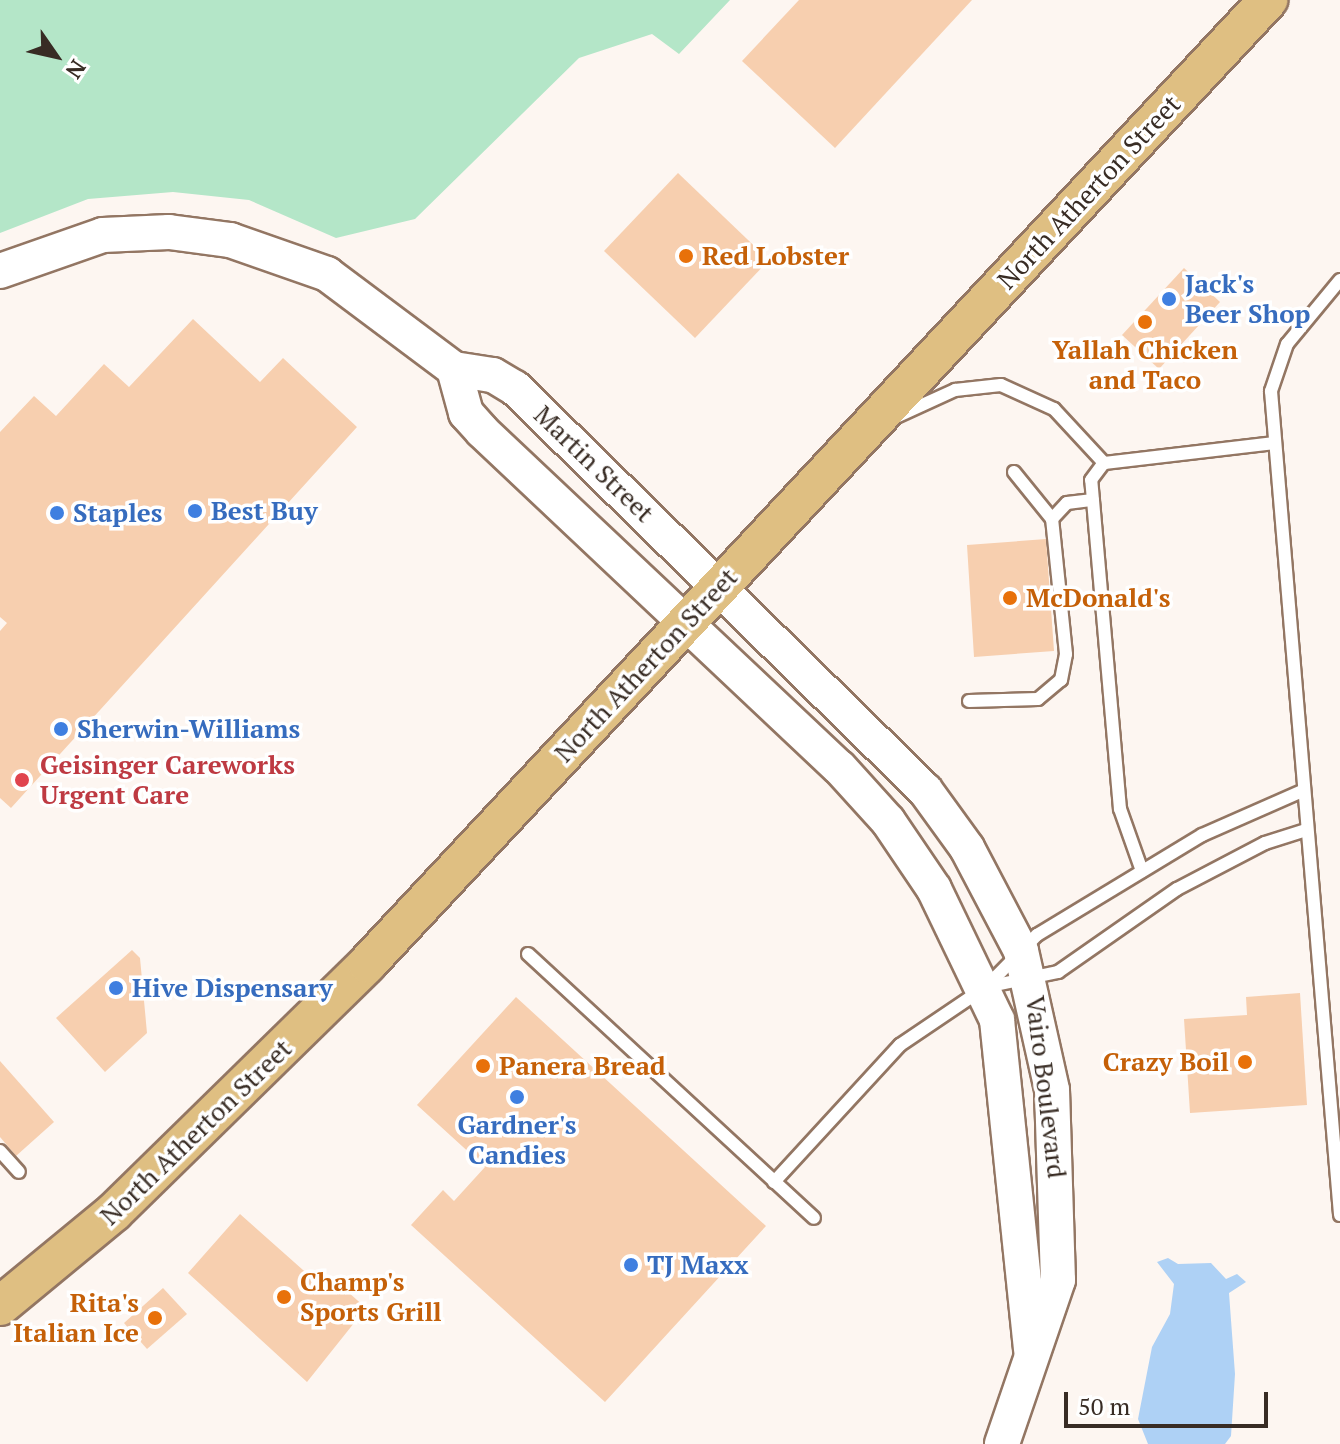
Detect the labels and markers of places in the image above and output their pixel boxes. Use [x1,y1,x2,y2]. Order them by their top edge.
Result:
place label: Red Lobster [702,240,849,272]
marker: Red Lobster [677,247,695,265]
place label: Jack's Beer Shop [1185,268,1310,330]
marker: Jack's Beer Shop [1160,290,1178,308]
marker: Yallah Chicken and Taco [1136,313,1154,331]
place label: Yallah Chicken and Taco [1052,334,1238,396]
place label: Best Buy [211,495,318,527]
place label: Staples [73,497,163,529]
marker: Best Buy [186,502,204,520]
marker: Staples [48,504,66,522]
place label: McDonald's [1026,582,1170,614]
marker: McDonald's [1001,589,1019,607]
place label: Sherwin-Williams [77,713,300,745]
marker: Sherwin-Williams [52,720,70,738]
place label: Geisinger Careworks Urgent Care [40,749,295,810]
marker: Geisinger Careworks Urgent Care [11,769,33,791]
place label: Hive Dispensary [132,972,333,1004]
marker: Hive Dispensary [107,979,125,997]
place label: Crazy Boil [1103,1046,1229,1078]
place label: Panera Bread [499,1050,665,1082]
marker: Crazy Boil [1236,1053,1254,1071]
marker: Panera Bread [474,1057,492,1075]
marker: Gardner's Candies [508,1088,526,1106]
place label: Gardner's Candies [457,1109,577,1170]
place label: TJ Maxx [647,1249,748,1281]
marker: TJ Maxx [622,1256,640,1274]
place label: Champ's Sports Grill [300,1266,442,1328]
place label: Rita's Italian Ice [13,1287,139,1348]
marker: Champ's Sports Grill [275,1288,293,1306]
marker: Rita's Italian Ice [146,1309,164,1327]

